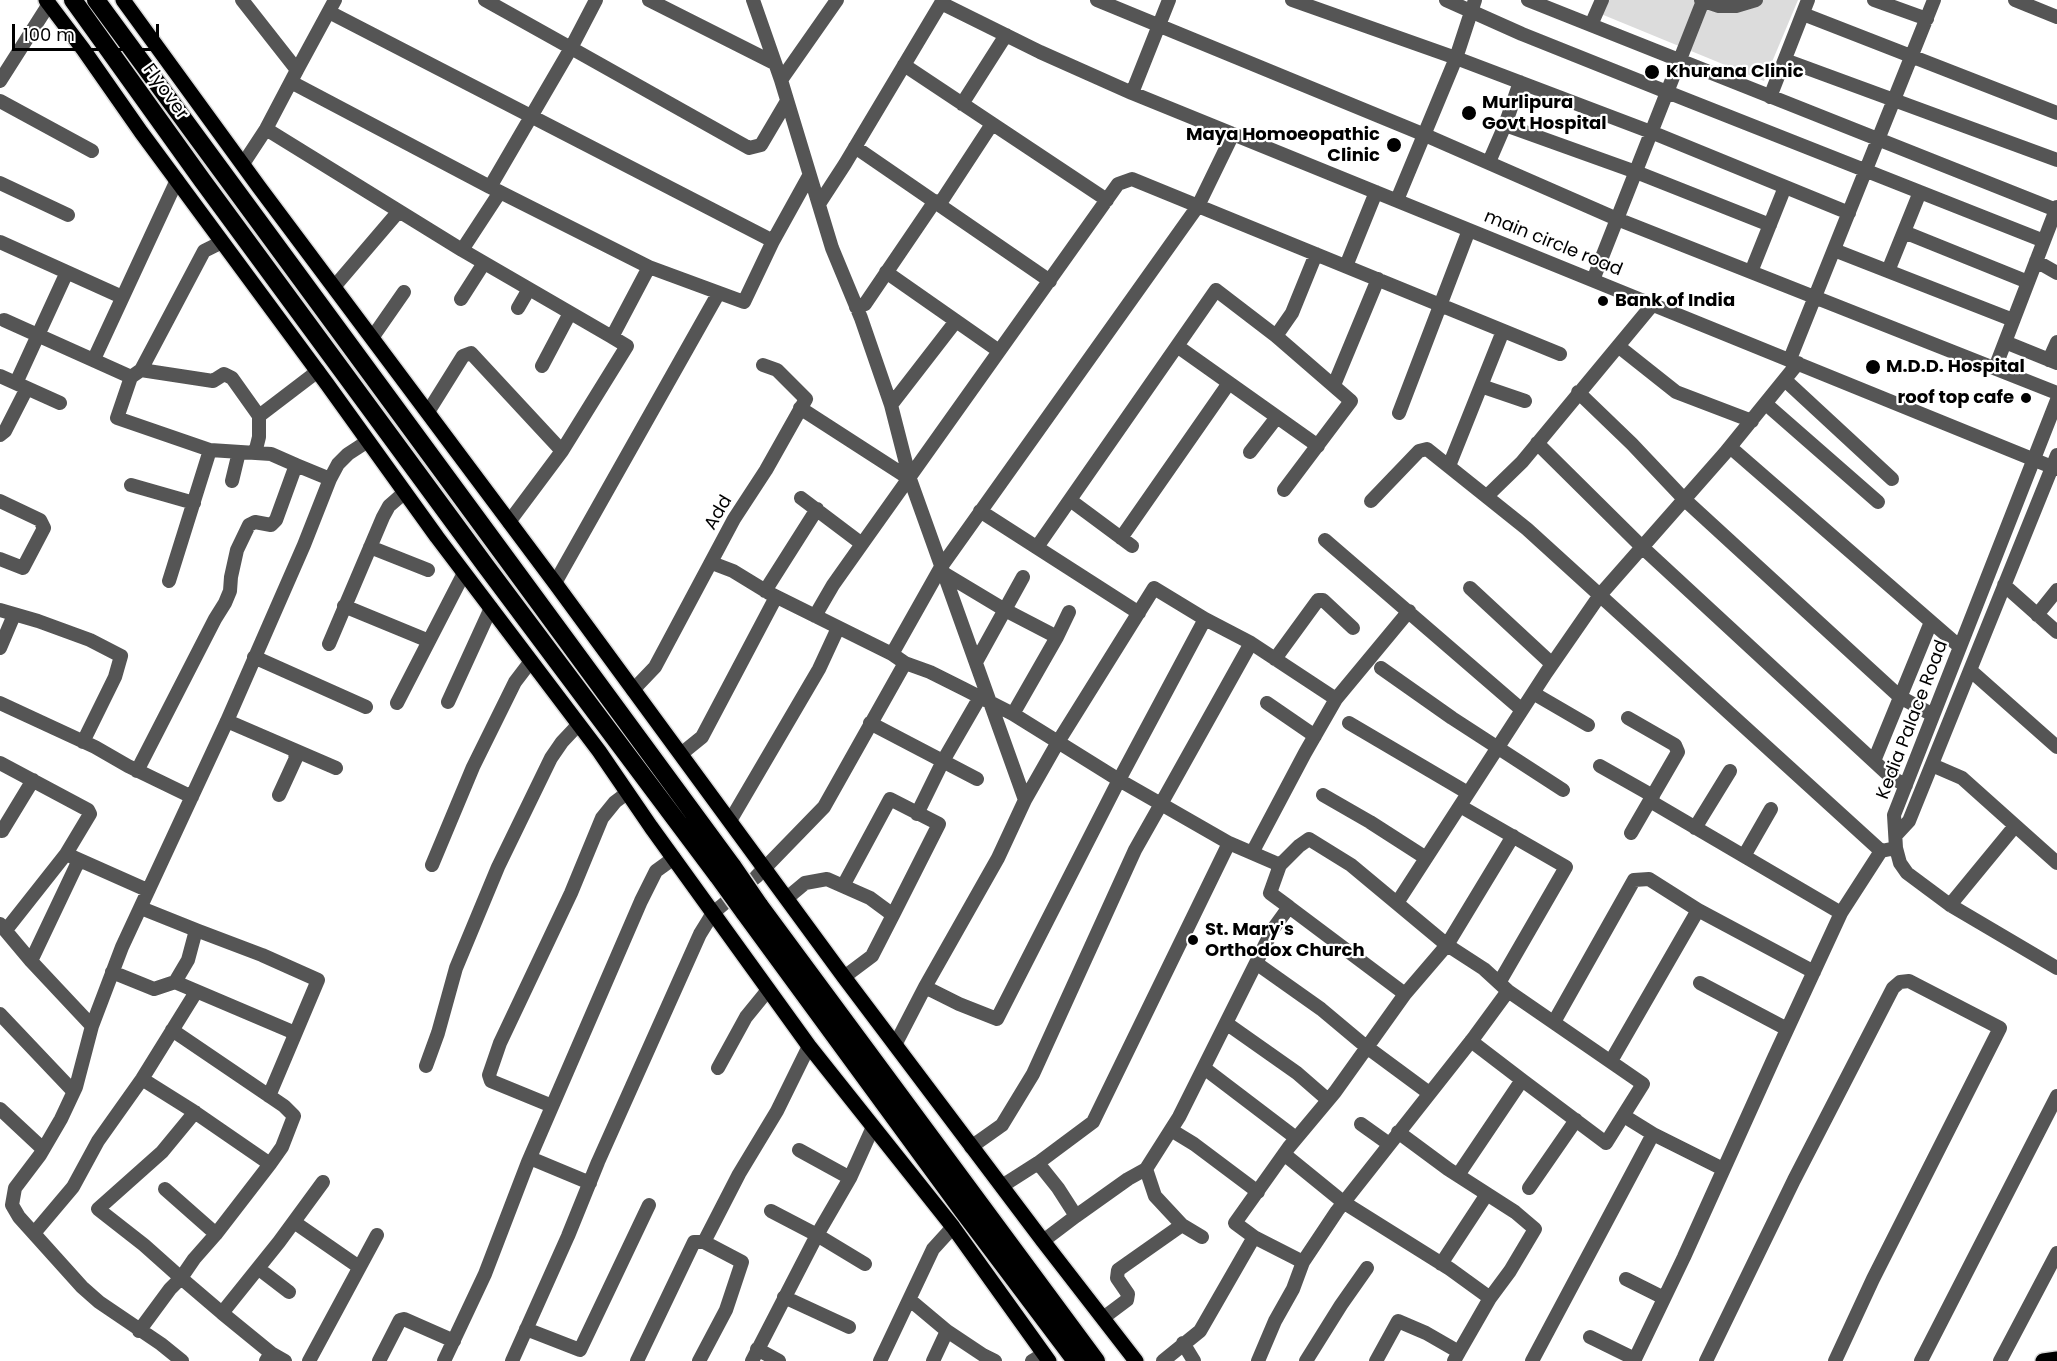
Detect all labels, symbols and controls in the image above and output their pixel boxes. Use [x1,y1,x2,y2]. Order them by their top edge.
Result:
scale bar [15,12,162,50]
text: 100 m [23,22,75,47]
street label: Flyover [138,60,192,124]
place label: Khurana Clinic [1666,61,1804,83]
marker: Khurana Clinic [1643,63,1661,81]
place label: Murlipura Govt Hospital [1482,92,1607,134]
marker: Murlipura Govt Hospital [1460,104,1478,122]
place label: Maya Homoeopathic Clinic [1186,124,1380,166]
marker: Maya Homoeopathic Clinic [1385,136,1403,154]
street label: main circle road [1481,206,1625,282]
place label: Bank of India [1615,290,1735,312]
marker: Bank of India [1596,294,1610,308]
place label: M.D.D. Hospital [1886,356,2025,378]
marker: M.D.D. Hospital [1864,358,1882,376]
place label: roof top cafe [1898,387,2014,409]
marker: roof top cafe [2019,391,2033,405]
street label: Add [701,492,737,534]
street label: Kedia Palace Road [1873,638,1953,802]
place label: St. Mary's Orthodox Church [1205,919,1365,962]
marker: St. Mary's Orthodox Church [1186,933,1200,947]

